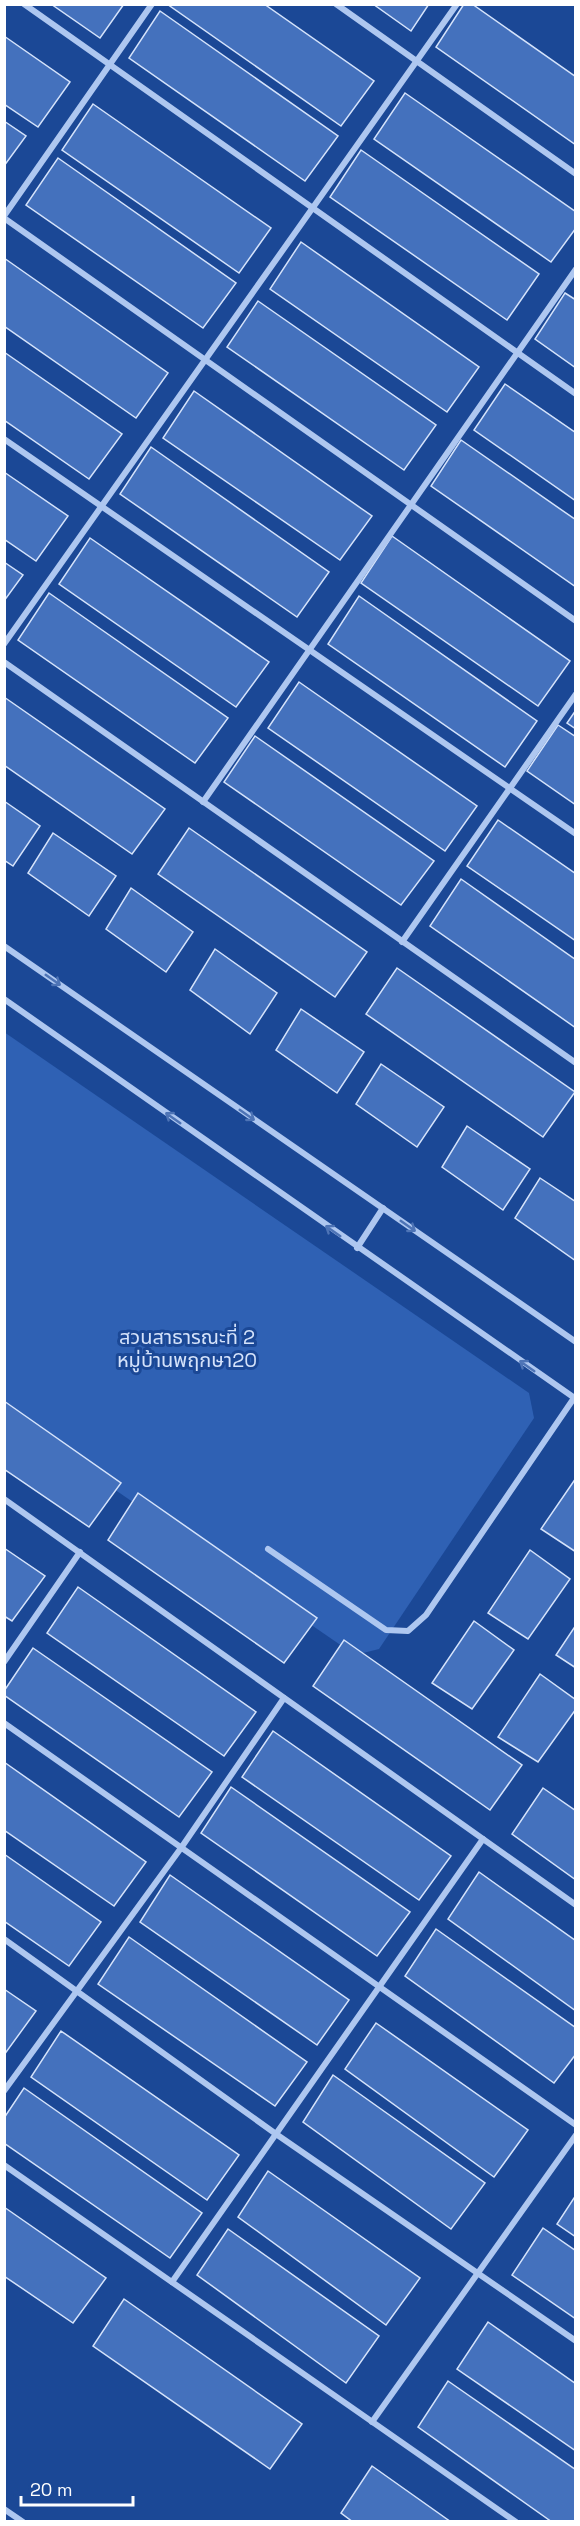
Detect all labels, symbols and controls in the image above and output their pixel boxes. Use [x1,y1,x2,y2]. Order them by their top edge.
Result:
one-way arrow [44,974,60,986]
one-way arrow [239,1109,255,1121]
one-way arrow [166,1112,182,1124]
one-way arrow [399,1220,415,1232]
one-way arrow [325,1225,341,1237]
park label: สวนสาธารณะที่ 2 หมู่บ้านพฤกษา20 [117,1323,257,1373]
one-way arrow [520,1360,536,1372]
scale bar [21,2469,134,2507]
text: 20 m [30,2478,73,2501]

